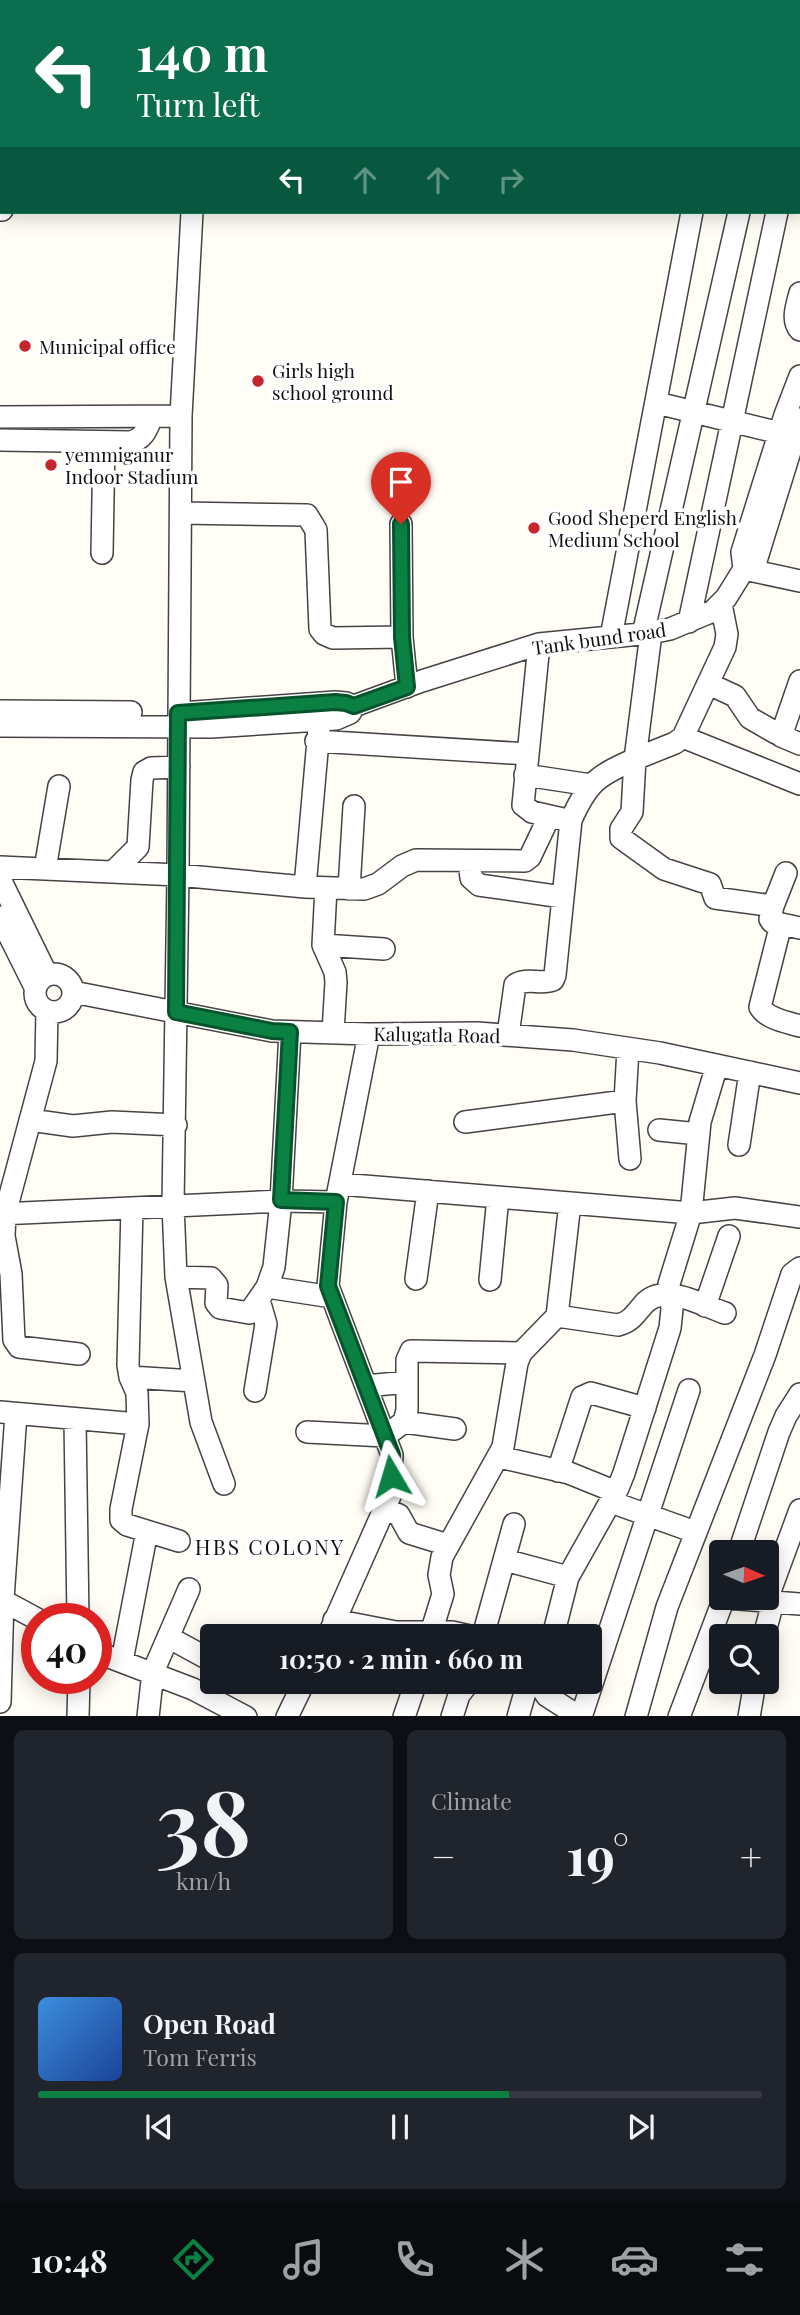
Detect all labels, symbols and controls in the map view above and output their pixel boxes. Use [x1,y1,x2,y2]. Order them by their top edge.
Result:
text: 140 m [136,19,268,84]
icon: left [21,28,112,119]
text: Turn left [136,82,260,125]
icon: left [273,161,311,199]
icon: ahead [346,161,384,199]
icon: ahead [419,161,457,199]
icon: right [492,161,530,199]
place label: Municipal office [39,333,176,359]
marker: Municipal office [17,338,33,354]
place label: Girls high school ground [272,357,394,405]
marker: Girls high school ground [250,373,266,389]
place label: yemmiganur Indoor Stadium [64,441,199,489]
pin [371,452,431,524]
marker: yemmiganur Indoor Stadium [43,457,59,473]
icon: arrive [382,463,420,501]
place label: Good Sheperd English Medium School [548,504,737,552]
marker: Good Sheperd English Medium School [526,520,542,536]
street label: Tank bund road [530,616,668,660]
street label: Kalugatla Road [373,1020,501,1048]
position arrow [354,1439,428,1513]
district label: HBS COLONY [195,1532,345,1560]
north arrow [709,1540,779,1610]
map controls [709,1540,779,1694]
speed limit sign: 40 [21,1603,112,1694]
button: search [709,1624,779,1694]
text: 10:50 · 2 min · 660 m [279,1641,523,1676]
text: 38 [156,1759,251,1880]
text: Climate [431,1785,512,1816]
text: 19° [566,1820,629,1889]
text: − [431,1830,456,1881]
text: + [740,1830,762,1881]
text: km/h [176,1865,231,1896]
text: Open Road [143,2006,276,2041]
text: Tom Ferris [143,2041,257,2072]
icon: previous [140,2108,178,2146]
icon: pause [381,2108,419,2146]
icon: next [622,2108,660,2146]
icon: directions [169,2235,218,2284]
icon: music [279,2235,328,2284]
icon: phone [390,2235,439,2284]
icon: climate [500,2235,549,2284]
icon: car [610,2235,659,2284]
icon: filters [720,2235,769,2284]
text: 10:48 [31,2238,108,2281]

